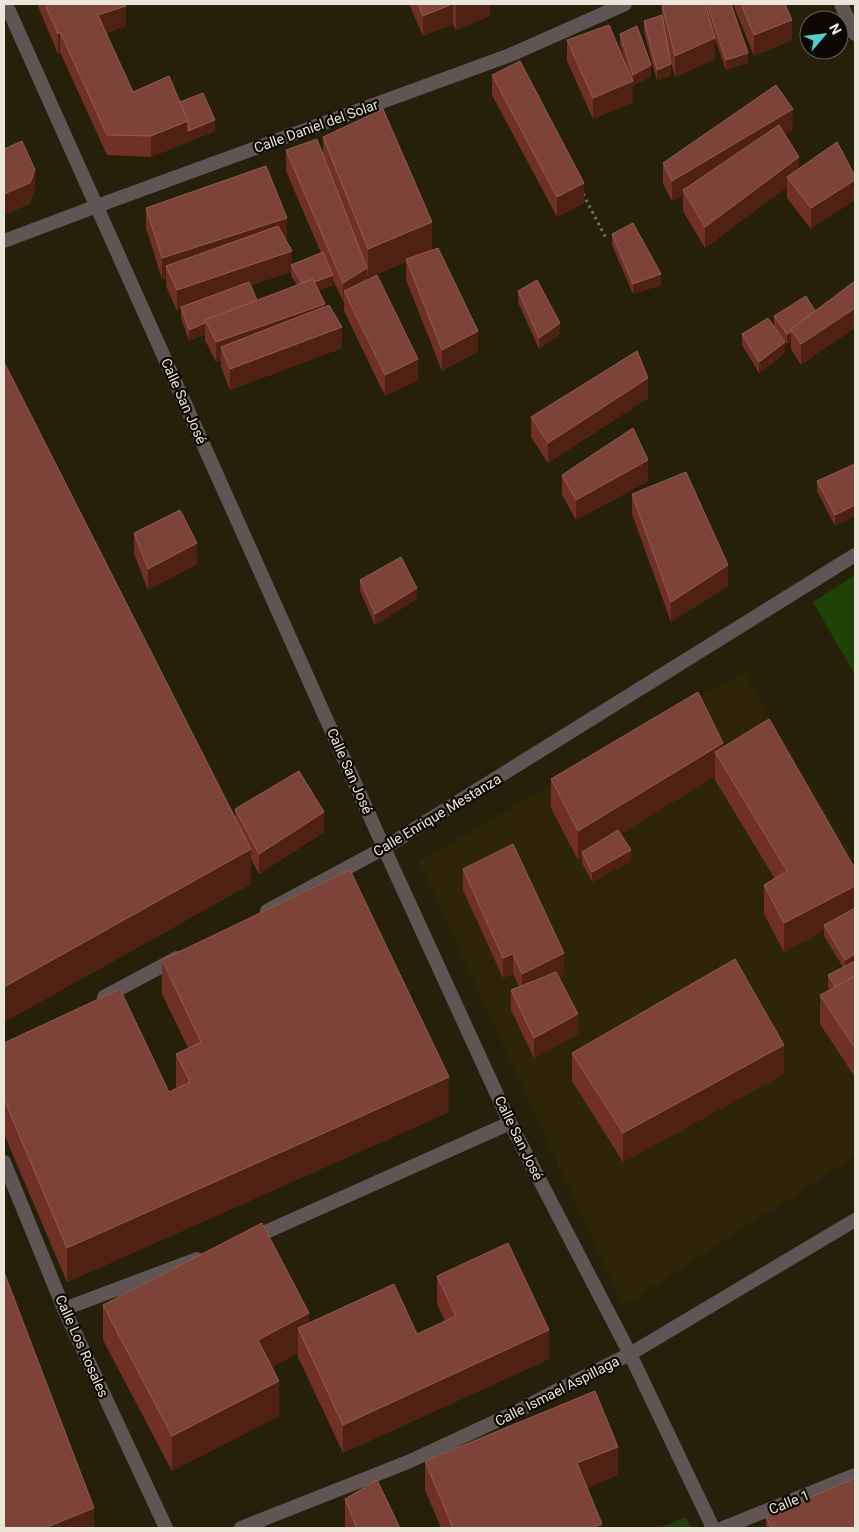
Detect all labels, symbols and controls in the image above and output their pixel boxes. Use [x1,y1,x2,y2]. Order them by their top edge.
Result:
north arrow [799,10,849,60]
text: N [826,21,845,37]
street label: Calle Daniel del Solar [252,96,380,156]
street label: Calle San José [158,356,210,446]
street label: Calle San José [324,726,376,816]
street label: Calle Enrique Mestanza [370,770,504,860]
street label: Calle San José [492,1093,546,1183]
street label: Calle Los Rosales [52,1292,112,1400]
street label: Calle Ismael Aspillaga [492,1353,622,1429]
street label: Calle 1 [766,1487,812,1517]

